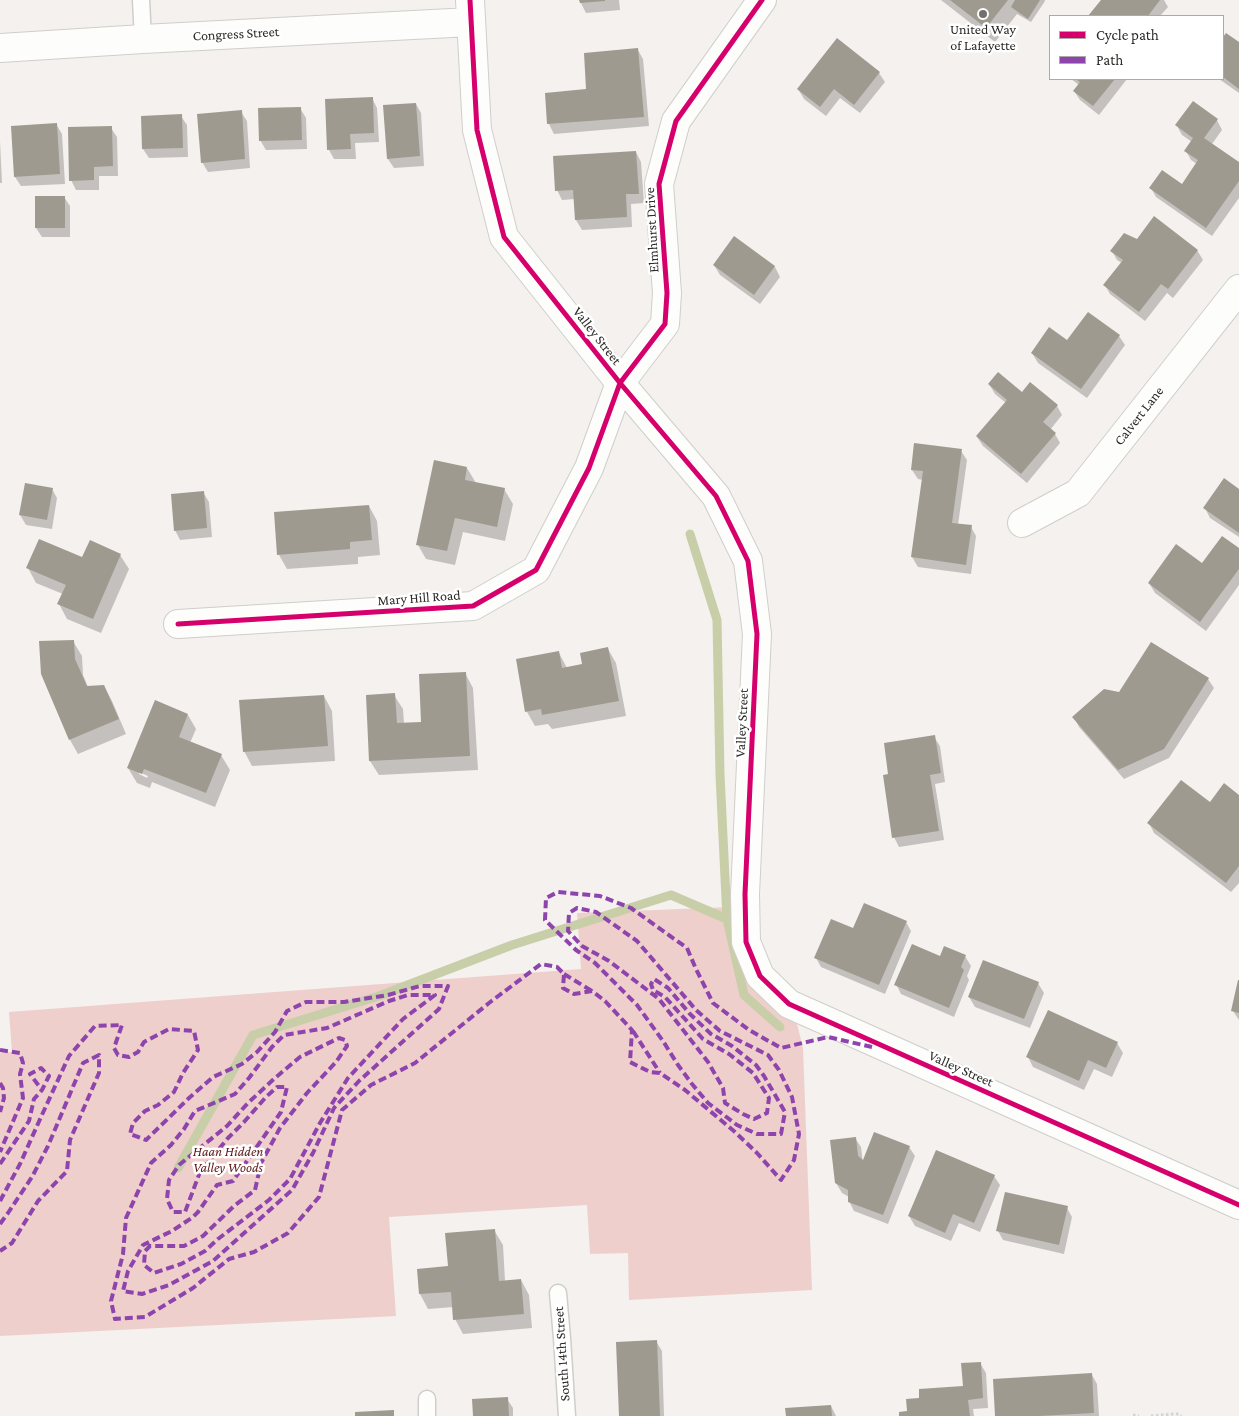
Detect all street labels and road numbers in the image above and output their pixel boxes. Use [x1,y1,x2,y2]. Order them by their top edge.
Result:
street label: Congress Street [192,23,280,45]
street label: Elmhurst Drive [641,187,663,273]
street label: Valley Street [569,304,625,368]
street label: Calvert Lane [1111,383,1167,449]
street label: Mary Hill Road [377,587,461,609]
street label: Valley Street [732,688,752,758]
street label: Valley Street [926,1047,996,1091]
street label: South 14th Street [550,1306,574,1402]

